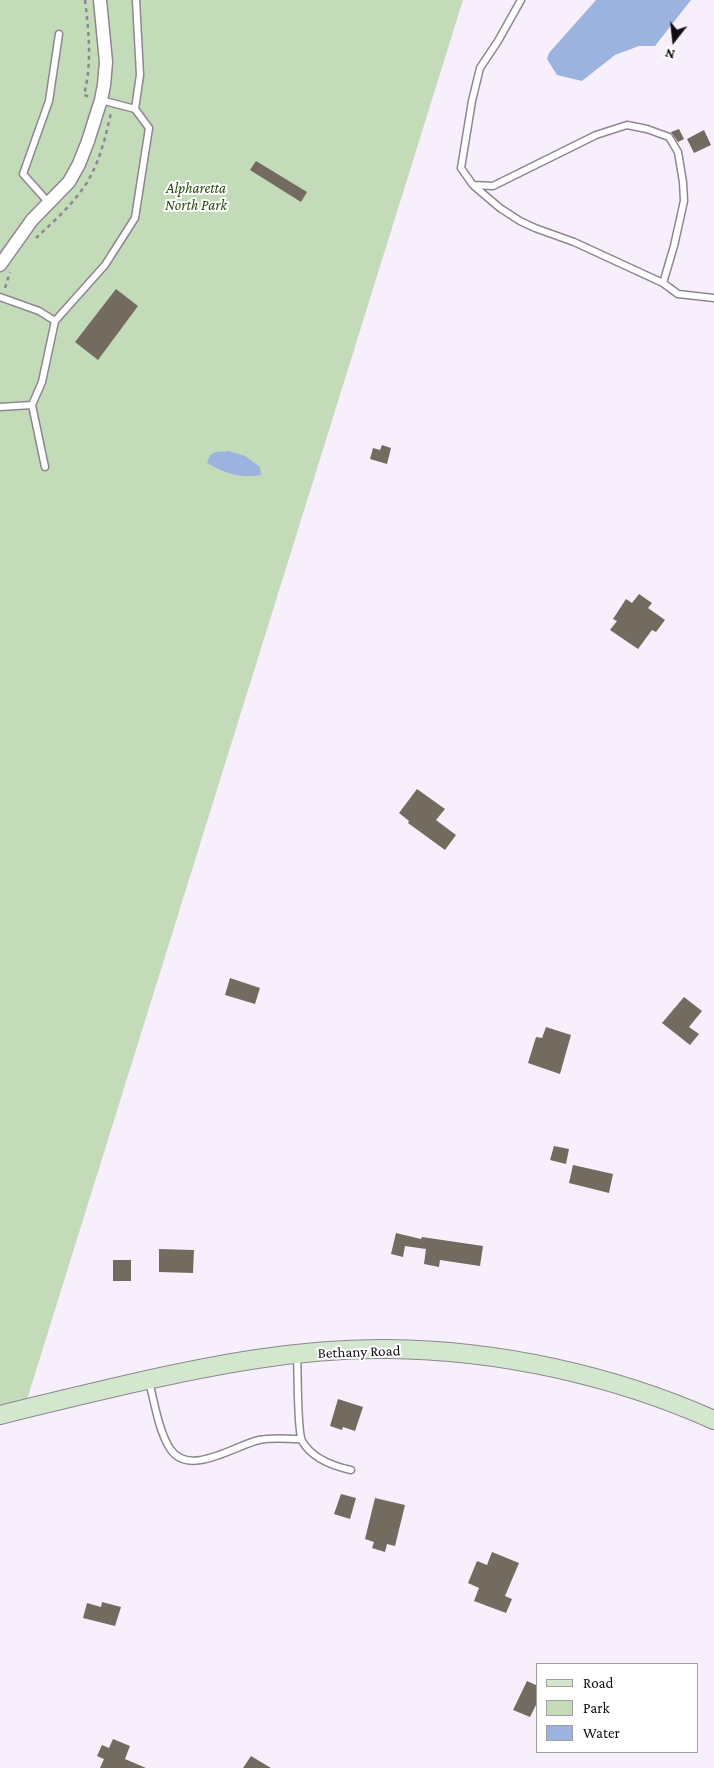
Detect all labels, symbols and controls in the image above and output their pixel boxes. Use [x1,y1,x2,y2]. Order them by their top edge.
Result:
north arrow [649,15,699,65]
text: N [663,45,677,63]
park label: Alpharetta North Park [165,179,227,214]
street label: Bethany Road [317,1342,401,1362]
legend [536,1663,699,1753]
text: Road [583,1675,613,1691]
text: Park [583,1700,610,1716]
text: Water [583,1725,620,1741]

